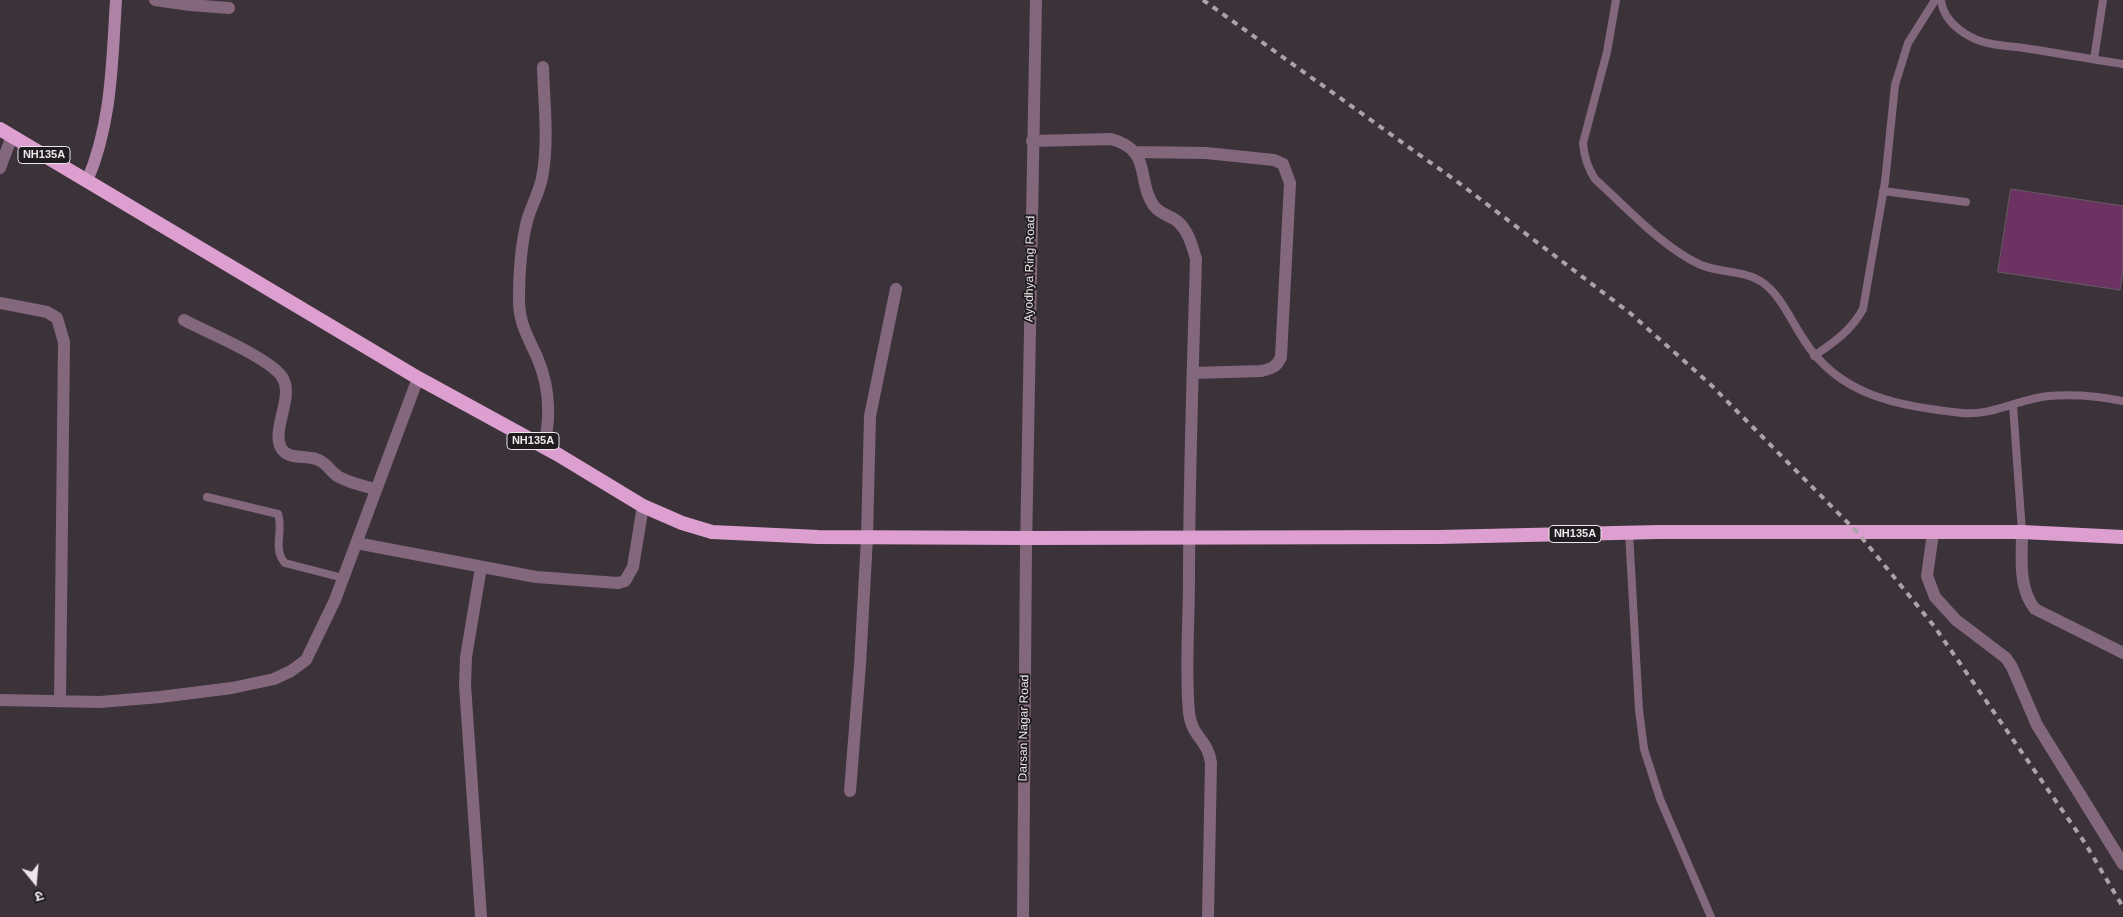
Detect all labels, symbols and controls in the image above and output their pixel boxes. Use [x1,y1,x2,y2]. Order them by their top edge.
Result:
road number: NH135A [18,146,70,164]
street label: Ayodhya Ring Road [1022,216,1038,322]
road number: NH135A [507,432,559,450]
road number: NH135A [1549,526,1601,542]
street label: Darsan Nagar Road [1016,675,1032,781]
north arrow [10,857,60,907]
text: उ [33,887,46,905]

